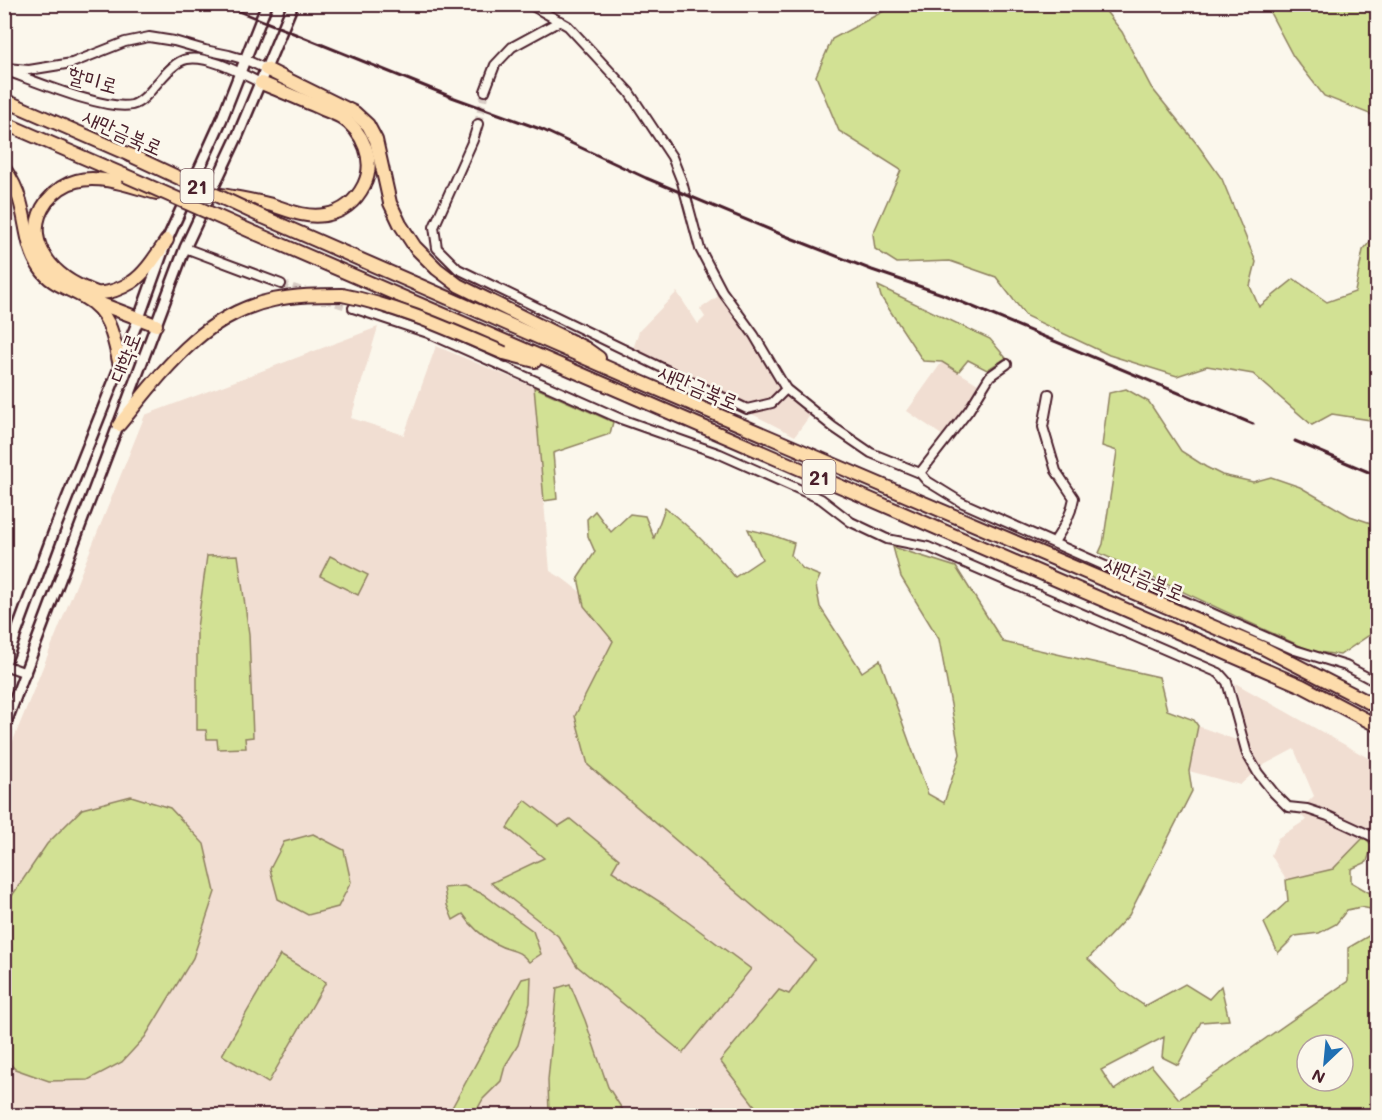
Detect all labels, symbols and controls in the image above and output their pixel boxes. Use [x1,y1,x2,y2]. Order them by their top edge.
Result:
street label: 할미로 [65,59,121,99]
street label: 새만금북로 [79,101,167,161]
road number: 21 [180,169,214,203]
street label: 대학로 [102,328,146,386]
street label: 새만금북로 [655,357,743,415]
road number: 21 [802,460,836,494]
street label: 새만금북로 [1101,548,1189,606]
north arrow [1295,1033,1355,1093]
text: N [1308,1065,1328,1089]

